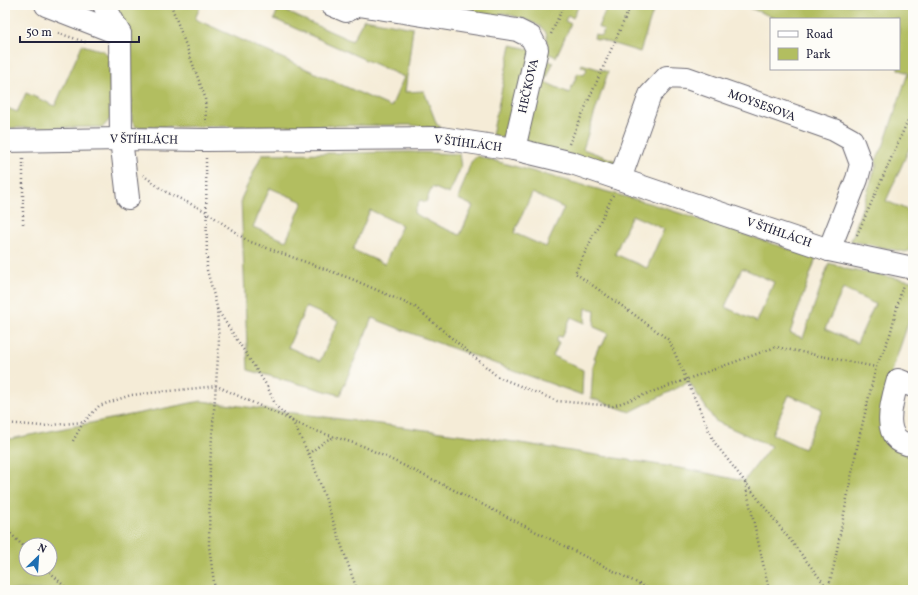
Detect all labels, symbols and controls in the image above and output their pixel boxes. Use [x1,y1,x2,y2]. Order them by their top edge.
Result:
scale bar [20,18,139,44]
legend [770,18,900,70]
text: 50 m [26,25,52,41]
text: Road [806,27,833,43]
text: Park [806,47,831,63]
street label: HEČKOVA [514,57,543,115]
street label: MOYSESOVA [726,86,798,126]
street label: V ŠTÍHLÁCH [110,130,178,149]
street label: V ŠTÍHLÁCH [433,131,503,156]
street label: V ŠTÍHLÁCH [744,213,814,252]
north arrow [18,537,58,577]
text: N [35,541,48,558]

